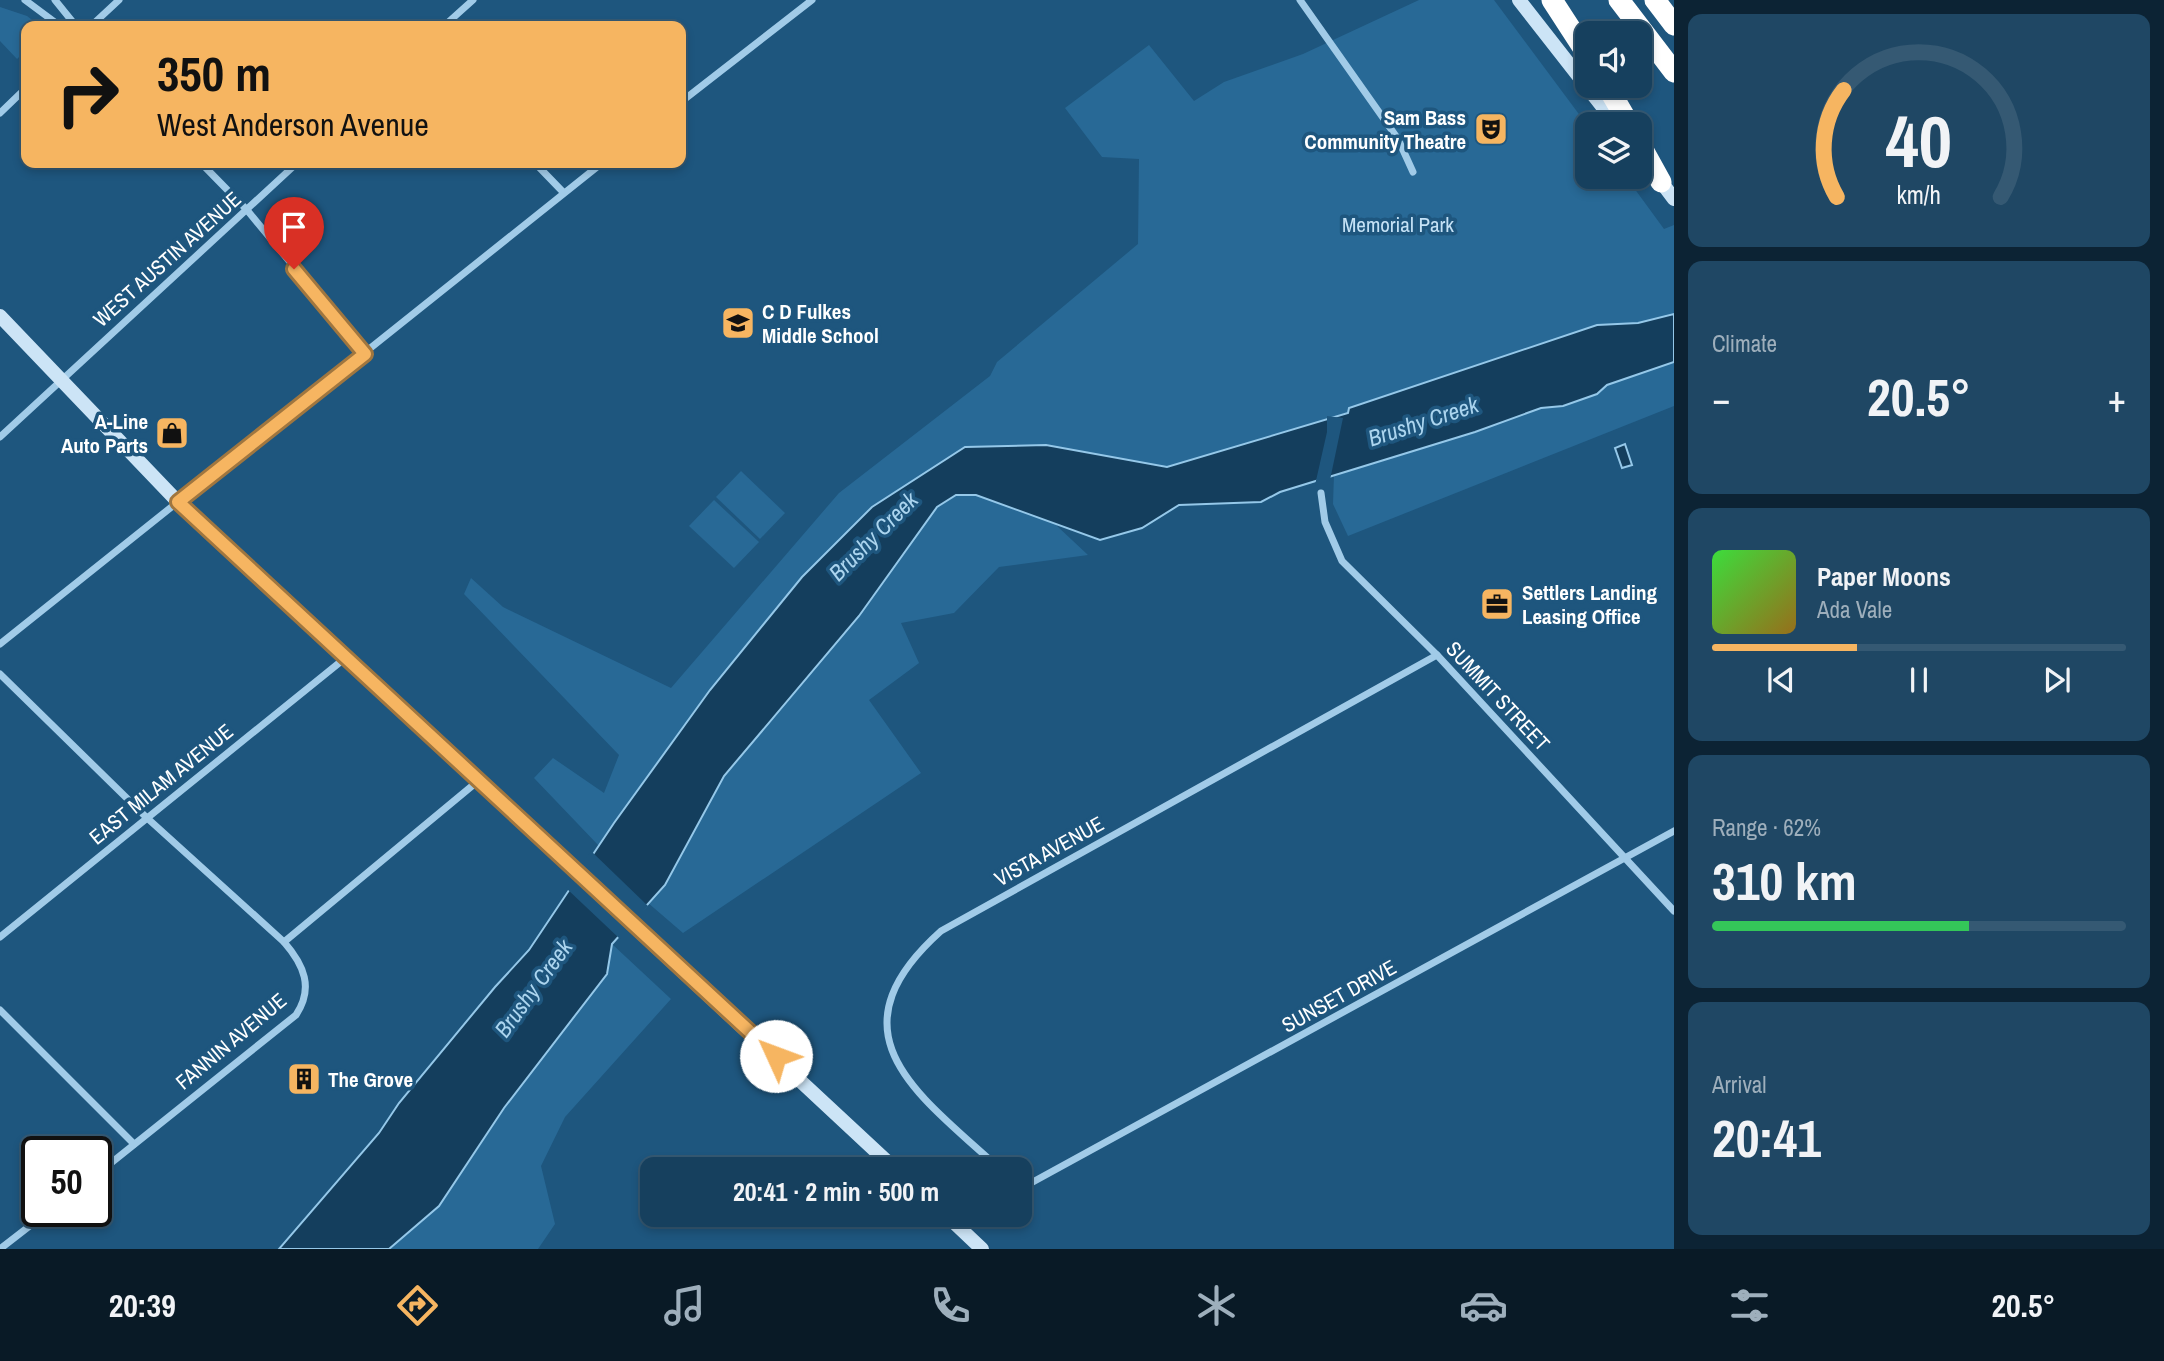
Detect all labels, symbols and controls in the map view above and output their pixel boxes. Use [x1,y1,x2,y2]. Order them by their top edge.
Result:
map controls [1575,21,1652,189]
button: sound [1575,21,1652,98]
text: 350 m [157,40,271,106]
icon: right [42,49,133,140]
text: 40 [1886,92,1952,190]
text: West Anderson Avenue [157,103,429,146]
place label: Sam Bass Community Theatre [1304,103,1466,156]
theatre icon: Sam Bass Community Theatre [1472,110,1510,148]
button: layers [1575,112,1652,189]
text: km/h [1897,177,1941,211]
street label: WEST AUSTIN AVENUE [87,185,247,333]
pin [264,197,324,269]
icon: arrive [275,208,313,246]
park label: Memorial Park [1342,210,1454,239]
place label: C D Fulkes Middle School [762,297,879,350]
school or university icon: C D Fulkes Middle School [719,304,757,342]
text: Climate [1712,328,1777,359]
text: 20.5° [1867,362,1971,432]
text: − [1712,373,1730,424]
text: + [2108,373,2126,424]
water label: Brushy Creek [1364,388,1484,453]
place label: A-Line Auto Parts [61,407,148,460]
shop icon: A-Line Auto Parts [153,414,191,452]
water label: Brushy Creek [822,484,925,587]
text: Paper Moons [1817,559,1951,594]
place label: Settlers Landing Leasing Office [1522,578,1657,631]
office icon: Settlers Landing Leasing Office [1478,585,1516,623]
text: Ada Vale [1817,594,1892,625]
street label: SUMMIT STREET [1440,635,1557,758]
icon: previous [1762,661,1800,699]
icon: pause [1900,661,1938,699]
icon: next [2038,661,2076,699]
street label: EAST MILAM AVENUE [83,717,239,851]
street label: VISTA AVENUE [989,809,1109,893]
text: Range · 62% [1712,812,1821,843]
text: 310 km [1712,846,1857,916]
water label: Brushy Creek [487,931,580,1043]
street label: SUNSET DRIVE [1276,953,1402,1039]
street label: FANNIN AVENUE [169,986,293,1096]
position arrow [739,1019,813,1093]
building icon: The Grove [285,1060,323,1098]
place label: The Grove [328,1065,413,1094]
text: Arrival [1712,1069,1767,1100]
text: 20:41 [1712,1103,1821,1173]
speed limit sign: 50 [21,1136,112,1227]
text: 20:41 · 2 min · 500 m [733,1174,939,1209]
icon: directions [393,1281,442,1330]
icon: music [660,1281,709,1330]
icon: phone [926,1281,975,1330]
icon: climate [1192,1281,1241,1330]
icon: car [1459,1281,1508,1330]
icon: filters [1725,1281,1774,1330]
text: 20:39 [109,1284,176,1327]
text: 20.5° [1991,1284,2055,1327]

